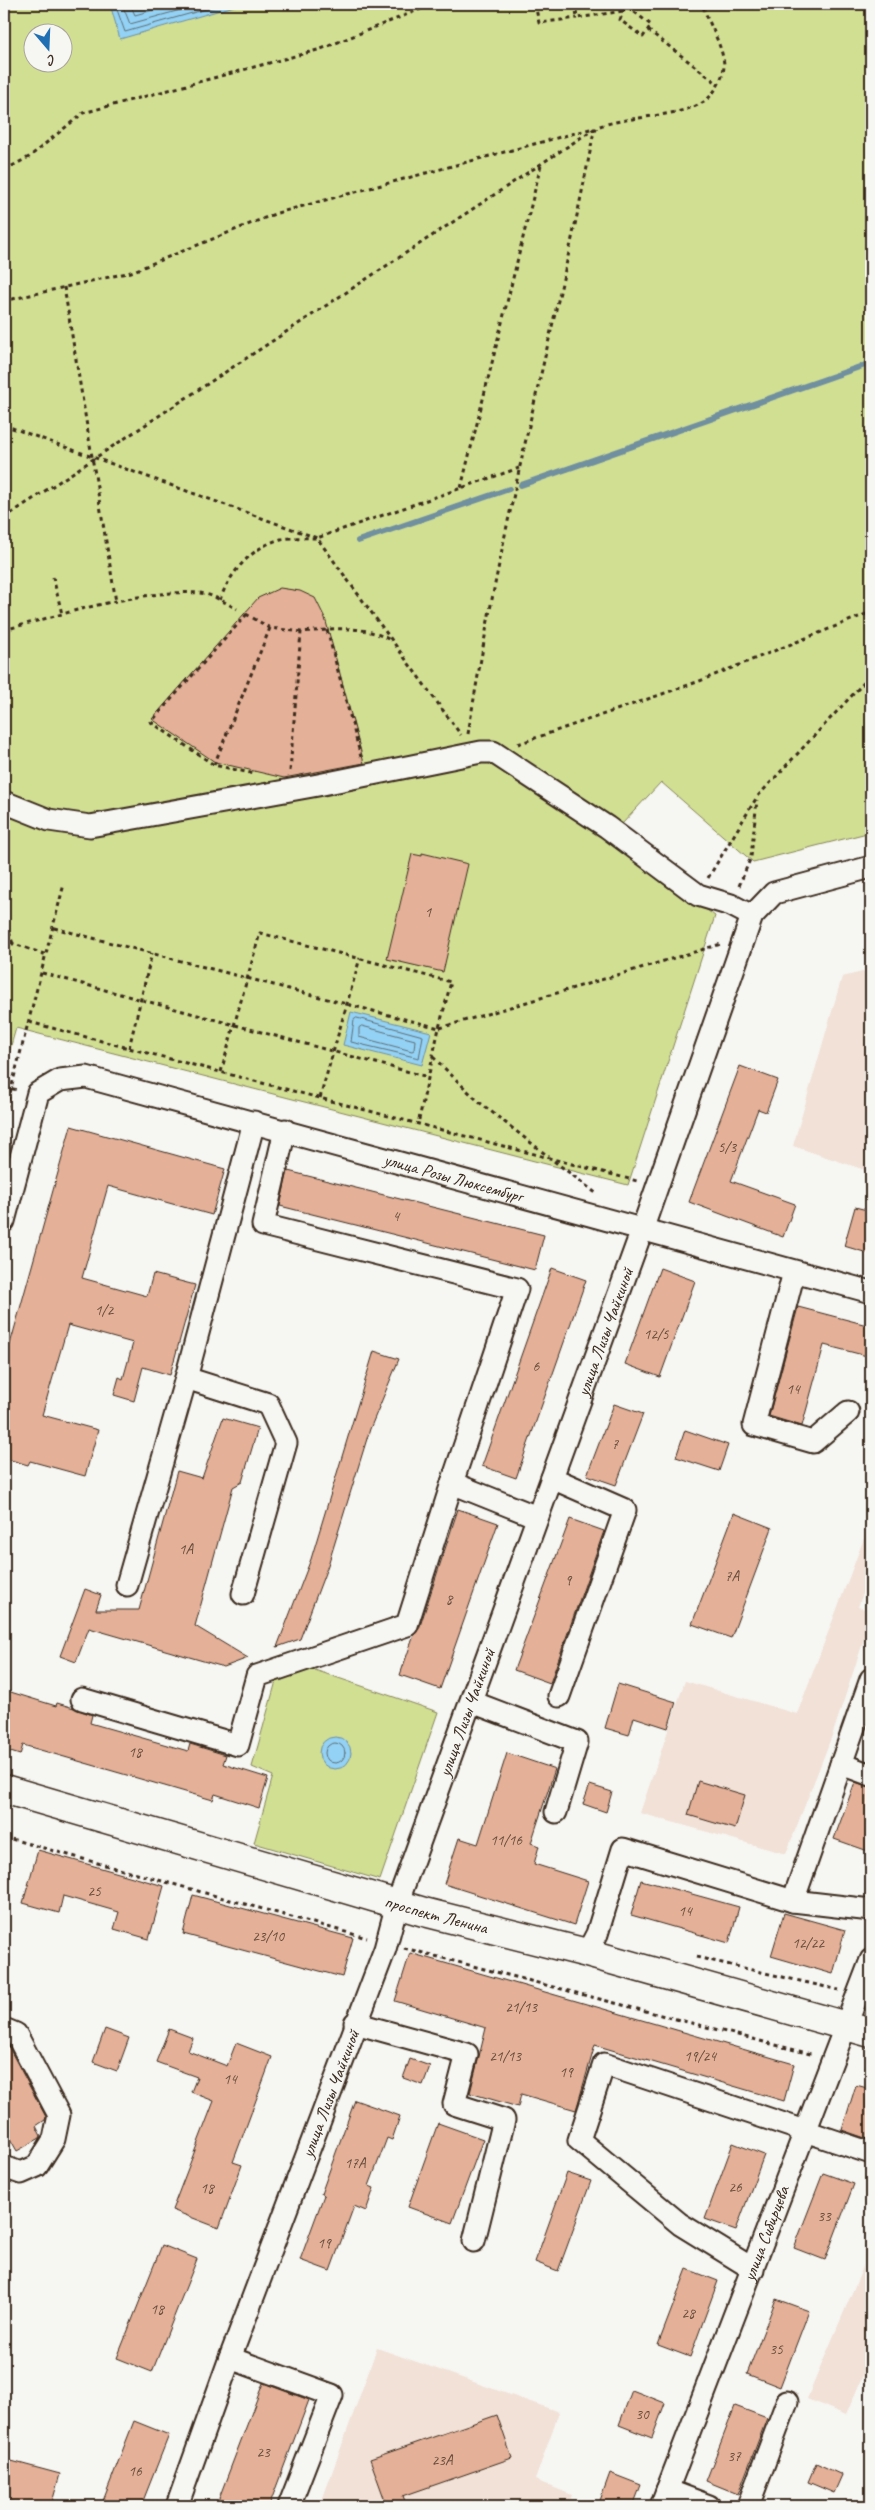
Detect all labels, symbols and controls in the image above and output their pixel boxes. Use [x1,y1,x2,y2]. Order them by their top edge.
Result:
north arrow [22,22,72,72]
text: С [44,51,58,70]
house number: 1 [425,903,433,922]
house number: 5/3 [718,1138,737,1157]
street label: улица Розы Люксембург [381,1148,527,1208]
house number: 4 [393,1207,401,1226]
street label: улица Лизы Чайкиной [571,1263,639,1400]
house number: 1/2 [95,1301,114,1320]
house number: 12/5 [643,1325,670,1344]
house number: 6 [533,1357,541,1376]
house number: 14 [786,1380,801,1399]
house number: 7 [612,1435,620,1454]
house number: 1А [179,1540,195,1559]
house number: 7А [725,1567,741,1586]
house number: 9 [565,1571,573,1590]
house number: 8 [446,1590,454,1609]
street label: улица Лизы Чайкиной [433,1644,501,1781]
house number: 18 [128,1743,143,1762]
house number: 11/16 [490,1831,523,1850]
house number: 25 [87,1882,102,1901]
street label: проспект Ленина [382,1890,492,1939]
house number: 14 [678,1902,693,1921]
house number: 23/10 [252,1927,285,1946]
house number: 12/22 [792,1934,825,1953]
house number: 21/13 [505,1998,538,2017]
street label: улица Лизы Чайкиной [296,2025,365,2161]
house number: 21/13 [489,2047,522,2066]
house number: 19/24 [684,2047,717,2066]
house number: 19 [559,2063,574,2082]
house number: 14 [223,2070,238,2089]
house number: 17А [344,2154,367,2173]
house number: 26 [728,2178,743,2197]
house number: 18 [200,2179,215,2198]
street label: улица Сибирцева [737,2182,794,2285]
house number: 33 [817,2207,832,2226]
house number: 19 [317,2234,332,2253]
house number: 18 [150,2300,165,2319]
house number: 28 [681,2304,696,2323]
house number: 35 [769,2340,784,2359]
house number: 30 [635,2405,650,2424]
house number: 23 [256,2443,271,2462]
house number: 37 [727,2447,742,2466]
house number: 23А [431,2451,454,2470]
house number: 16 [128,2462,143,2481]

